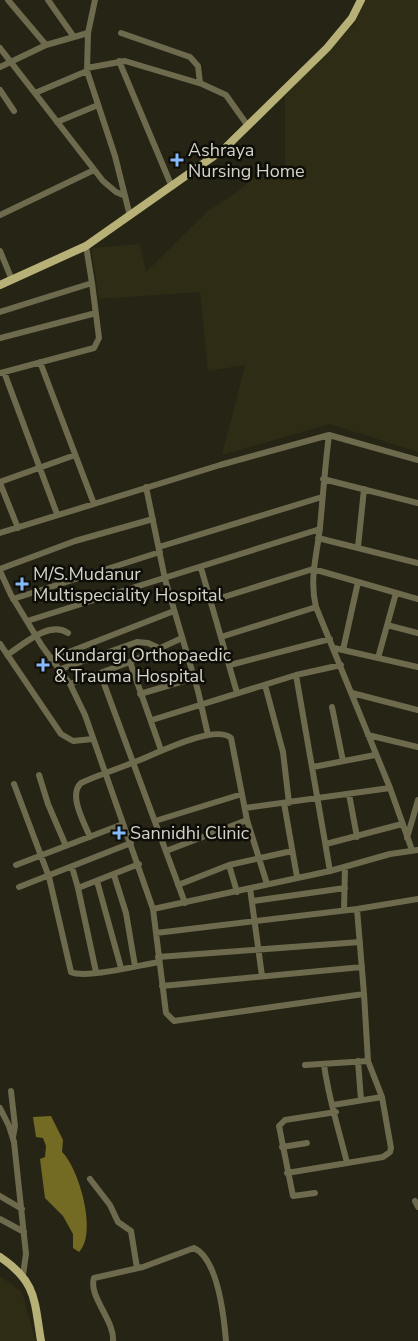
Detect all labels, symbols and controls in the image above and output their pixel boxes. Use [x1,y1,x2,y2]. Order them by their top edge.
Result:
place label: Ashraya Nursing Home [188,138,305,183]
marker: Ashraya Nursing Home [170,153,184,167]
place label: M/S.Mudanur Multispeciality Hospital [33,562,224,607]
marker: M/S.Mudanur Multispeciality Hospital [15,577,29,591]
place label: Kundargi Orthopaedic & Trauma Hospital [54,643,231,688]
marker: Kundargi Orthopaedic & Trauma Hospital [36,658,50,672]
place label: Sannidhi Clinic [130,821,249,845]
marker: Sannidhi Clinic [112,826,126,840]

